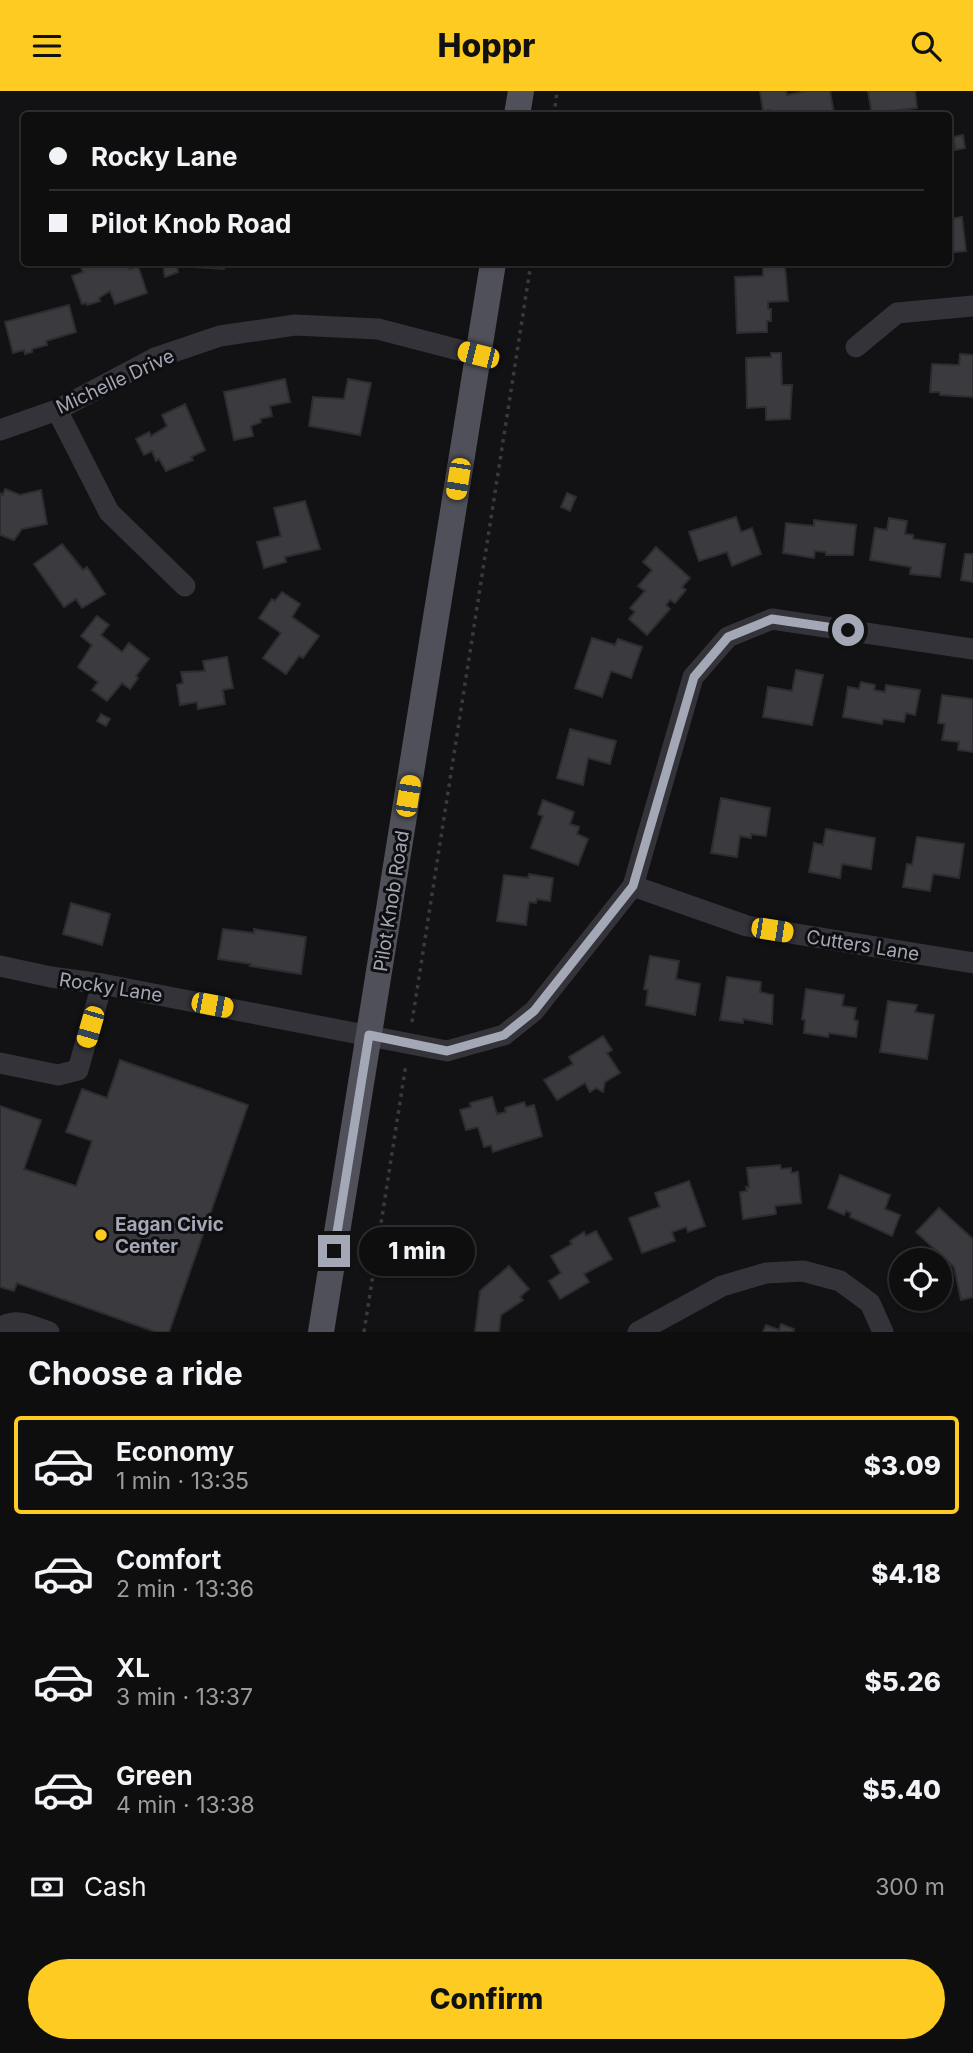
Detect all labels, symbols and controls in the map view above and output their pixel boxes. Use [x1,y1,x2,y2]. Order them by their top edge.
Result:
text: Hoppr [437,26,536,65]
icon: menu [28,27,66,65]
icon: search [907,27,945,65]
text: Rocky Lane [91,141,238,172]
text: Pilot Knob Road [91,208,291,239]
car [456,340,501,370]
street label: Michelle Drive [52,344,178,419]
car [445,457,472,501]
route start [832,614,864,646]
car [395,774,422,818]
street label: Pilot Knob Road [369,829,414,973]
car [750,916,795,944]
street label: Cutters Lane [805,925,921,966]
street label: Rocky Lane [58,968,164,1007]
car [190,991,235,1019]
car [75,1004,106,1050]
place label: Eagan Civic Center [115,1213,224,1258]
marker: Eagan Civic Center [93,1227,109,1243]
callout: 1 min [358,1227,474,1275]
route end [318,1235,350,1267]
text: 1 min [388,1237,446,1265]
map controls [889,1248,952,1311]
button: locate [889,1248,952,1311]
text: Choose a ride [28,1354,243,1393]
icon: car [32,1434,95,1497]
text: Economy [116,1436,234,1467]
text: $3.09 [864,1450,941,1481]
text: 1 min · 13:35 [116,1467,249,1495]
icon: car [32,1542,95,1605]
text: Comfort [116,1544,221,1575]
text: $4.18 [871,1558,941,1589]
text: 2 min · 13:36 [116,1575,254,1603]
icon: car [32,1650,95,1713]
text: XL [116,1652,150,1683]
text: $5.26 [864,1666,941,1697]
text: 3 min · 13:37 [116,1683,253,1711]
icon: car [32,1758,95,1821]
text: Green [116,1760,193,1791]
text: $5.40 [862,1774,941,1805]
text: 4 min · 13:38 [116,1791,255,1819]
icon: cash [28,1868,66,1906]
text: Cash [84,1871,147,1902]
text: 300 m [875,1873,945,1901]
button: Confirm [28,1959,945,2039]

